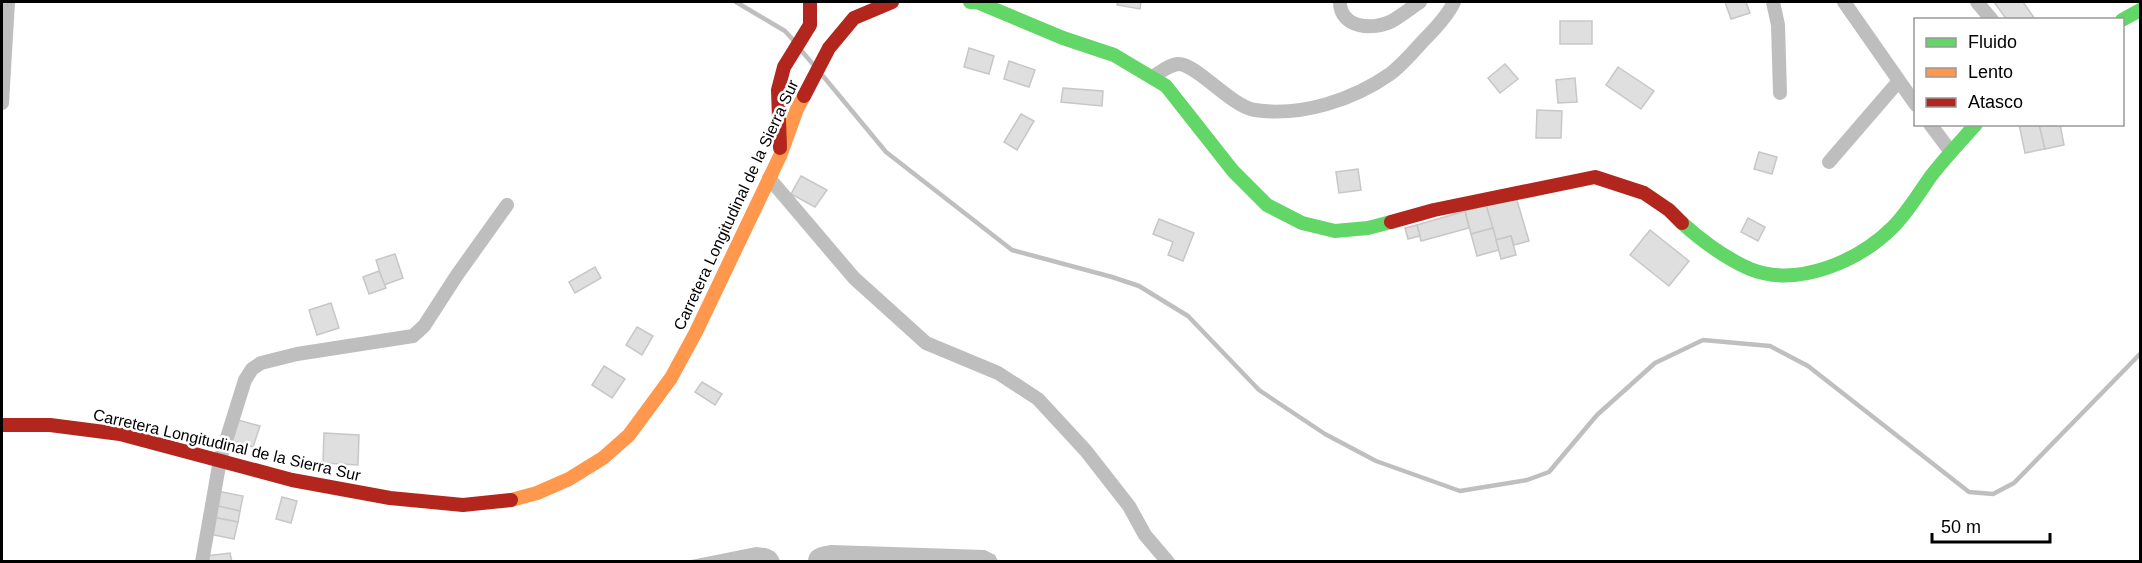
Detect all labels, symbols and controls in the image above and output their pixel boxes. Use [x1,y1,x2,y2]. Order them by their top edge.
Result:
legend [1914,18,2124,126]
text: Fluido [1968,32,2017,52]
text: Lento [1968,62,2013,82]
street label: Carretera Longitudinal de la Sierra Sur [670,77,802,333]
text: Atasco [1968,92,2023,112]
street label: Carretera Longitudinal de la Sierra Sur [92,406,363,484]
scale bar [1932,506,2050,544]
text: 50 m [1941,517,1981,537]

